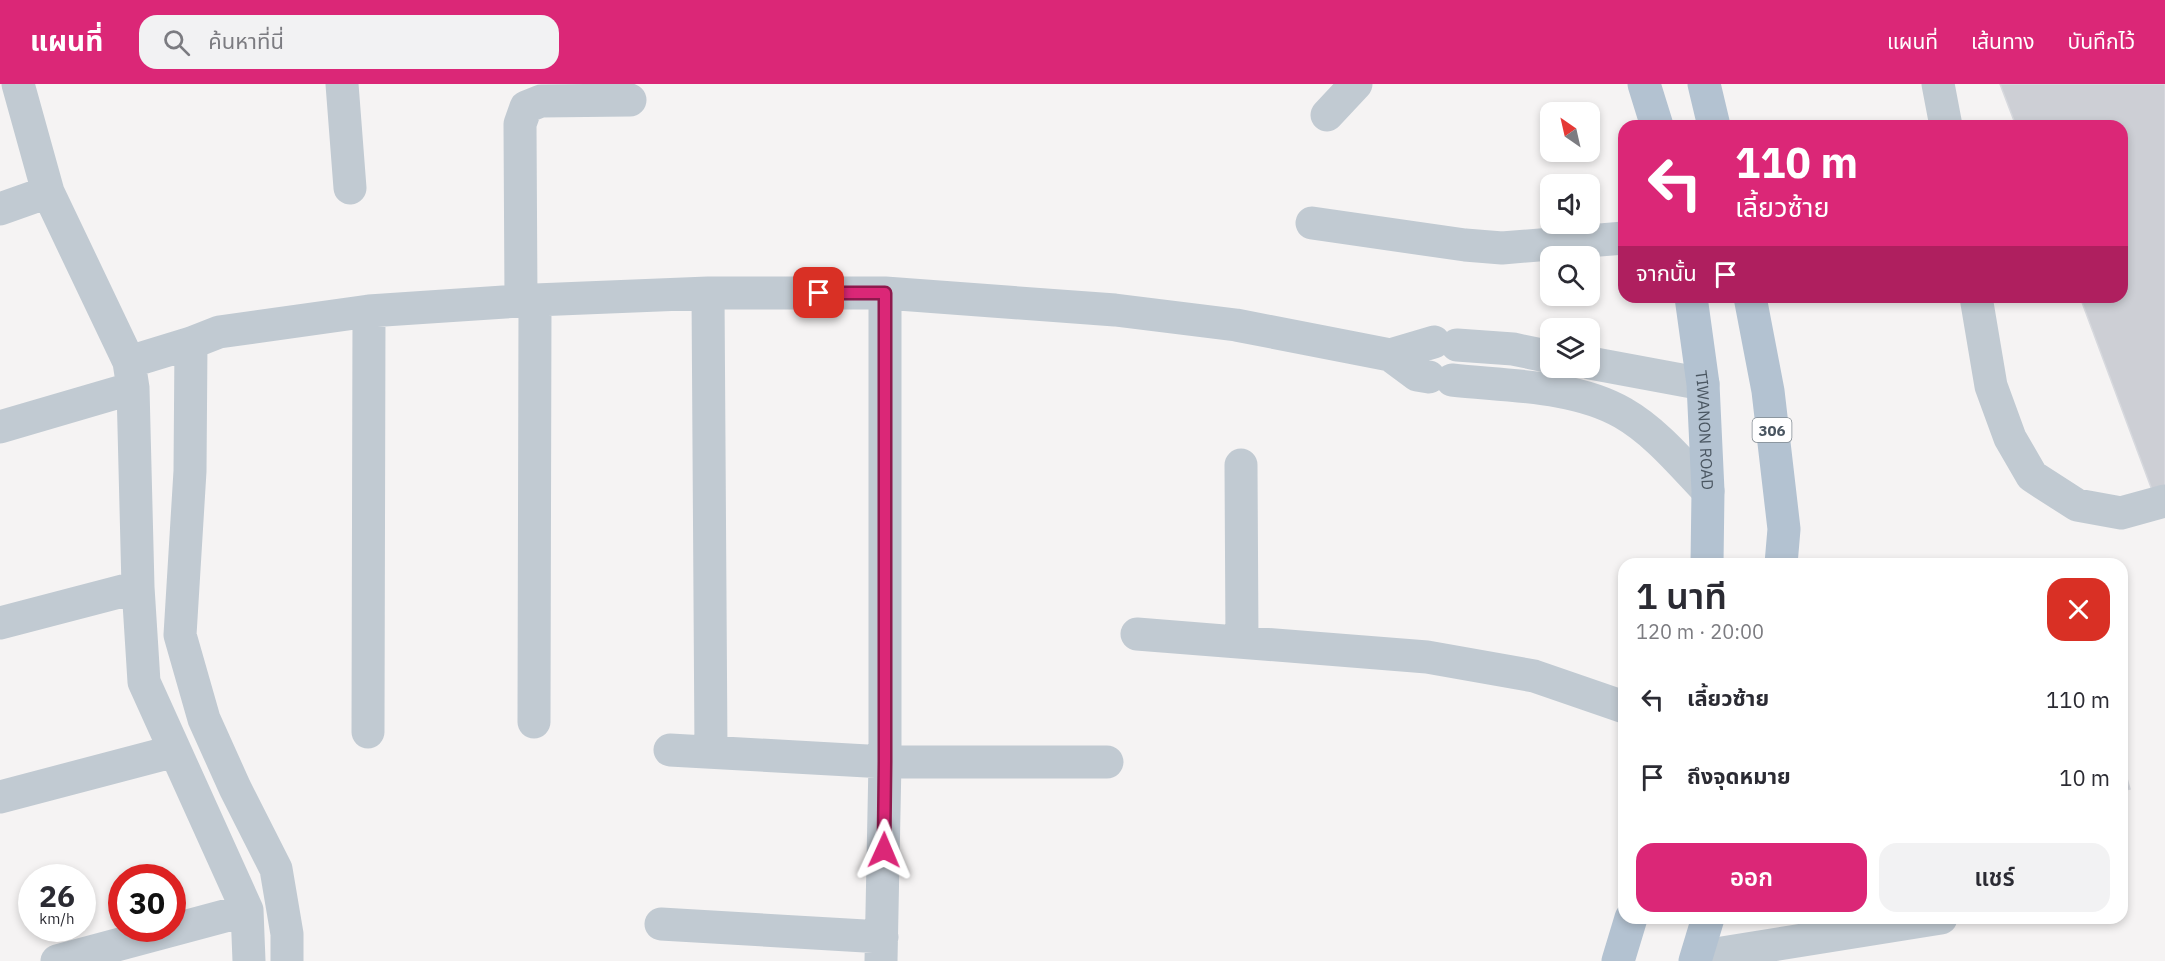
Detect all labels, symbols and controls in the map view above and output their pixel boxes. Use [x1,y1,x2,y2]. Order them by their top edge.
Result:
search box [139,15,559,69]
text: แผนที่ [30,22,103,59]
icon: search [160,26,193,59]
text: ค้นหาที่นี่ [208,26,284,55]
text: แผนที่ [1887,27,1938,55]
text: เส้นทาง [1971,27,2035,55]
text: บันทึกไว้ [2068,27,2135,55]
north arrow [1540,102,1600,162]
map controls [1540,102,1600,378]
text: 110 m [1735,135,1858,190]
icon: left [1636,144,1714,222]
button: sound [1540,174,1600,234]
text: เลี้ยวซ้าย [1735,189,1829,224]
button: search [1540,246,1600,306]
text: จากนั้น [1636,258,1697,287]
icon: arrive [1709,258,1742,291]
pin [793,267,844,318]
icon: arrive [802,276,835,309]
button: layers [1540,318,1600,378]
street label: TIWANON ROAD [1691,369,1718,490]
road number: 306 [1752,418,1792,442]
text: 1 นาที [1636,572,1727,619]
button: close [2047,578,2110,641]
text: 120 m · 20:00 [1636,618,1764,645]
icon: left [1636,683,1669,716]
text: เลี้ยวซ้าย [1687,683,1769,712]
text: 110 m [2046,685,2110,714]
icon: arrive [1636,761,1669,794]
text: ถึงจุดหมาย [1687,761,1791,790]
text: 10 m [2059,763,2110,792]
position arrow [852,818,916,882]
button: ออก [1636,843,1867,912]
button: แชร์ [1879,843,2110,912]
speed limit sign: 30 [108,864,186,942]
text: 26 [39,876,75,915]
text: km/h [39,909,75,928]

